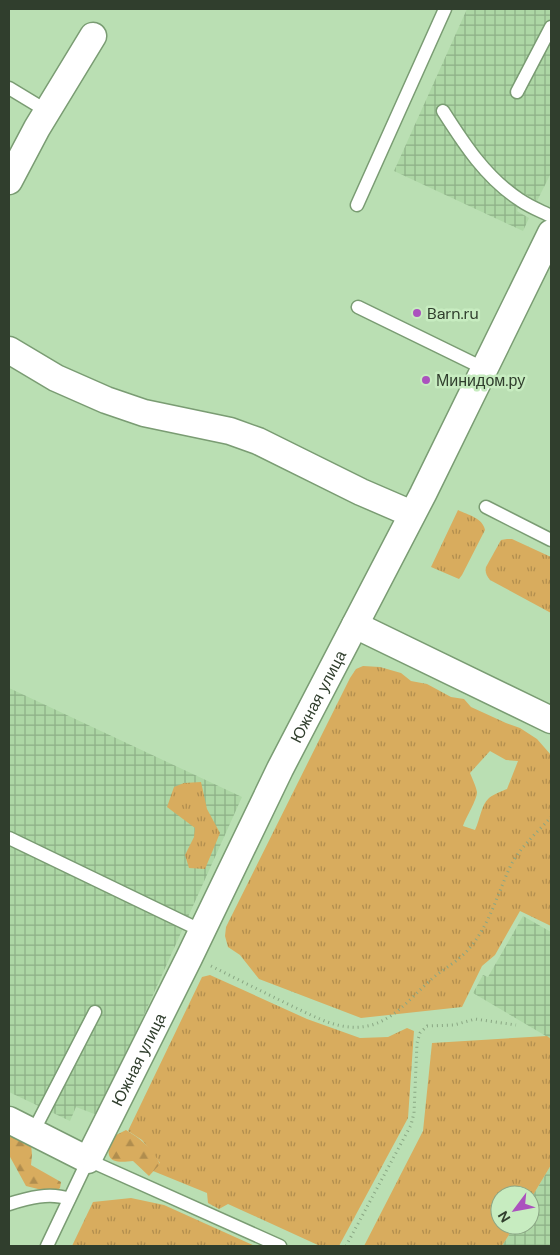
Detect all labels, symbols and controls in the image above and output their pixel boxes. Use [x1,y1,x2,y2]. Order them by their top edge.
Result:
place label: Barn.ru [427,303,479,324]
marker: Barn.ru [411,307,423,319]
place label: Минидом.ру [436,370,525,391]
marker: Минидом.ру [420,374,432,386]
street label: Южная улица [285,647,351,747]
street label: Южная улица [107,1009,171,1110]
north arrow [490,1185,540,1235]
text: N [494,1208,514,1226]

